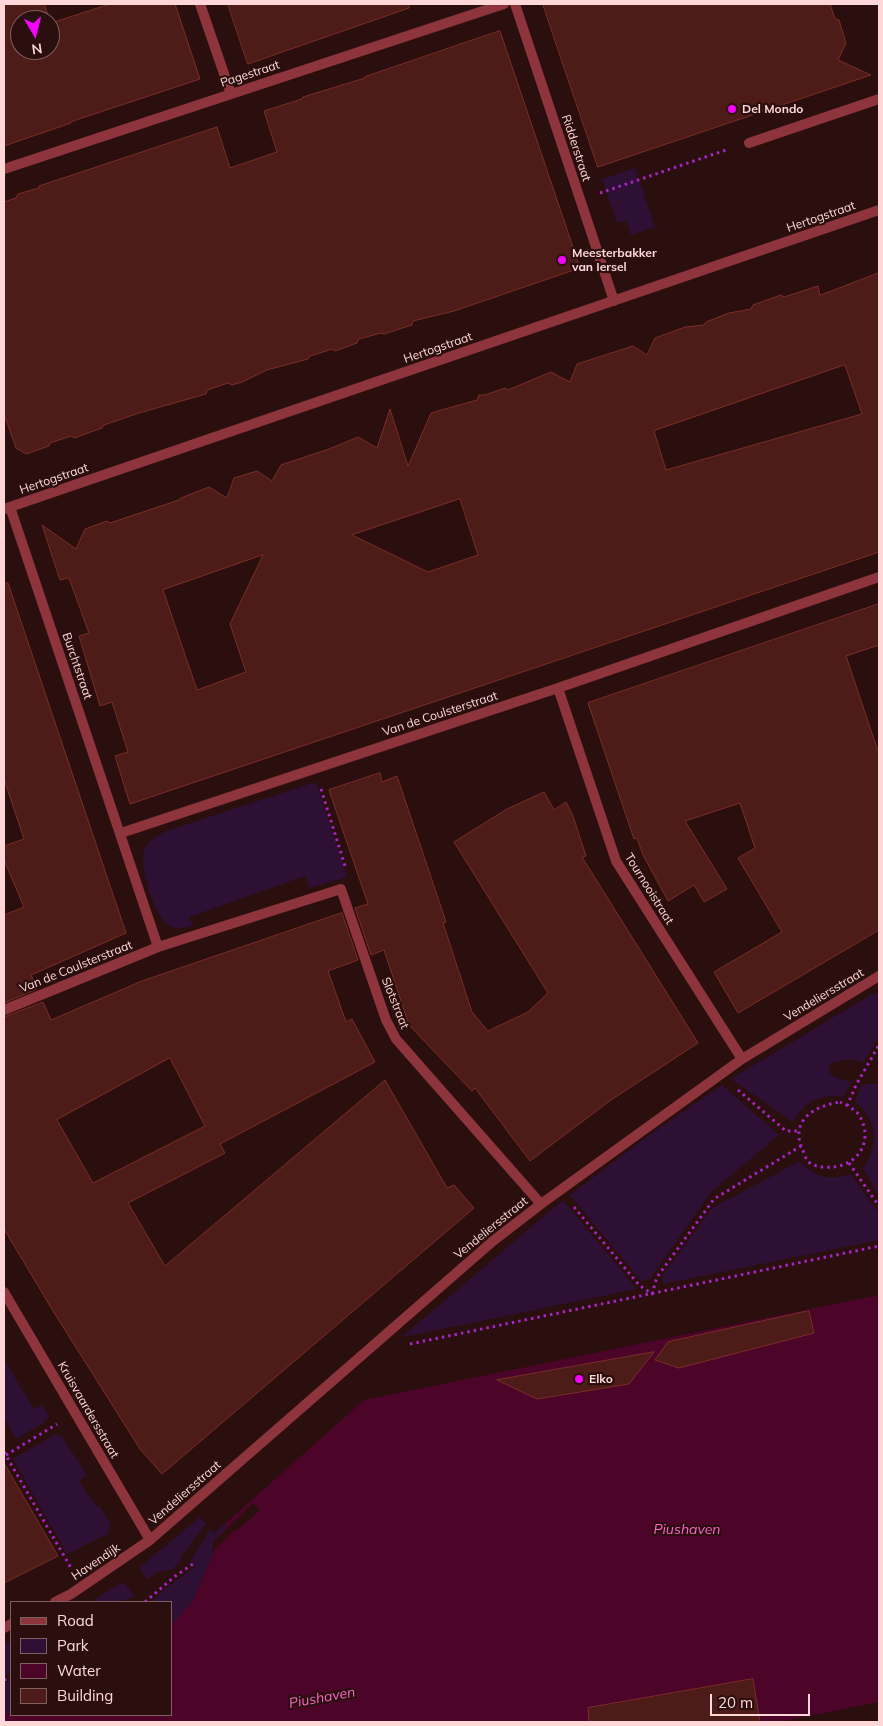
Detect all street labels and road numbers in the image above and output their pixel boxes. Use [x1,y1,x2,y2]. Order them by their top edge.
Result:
street label: Pagestraat [219,58,281,90]
street label: Ridderstraat [558,113,594,183]
street label: Hertogstraat [785,199,857,235]
street label: Hertogstraat [402,330,474,366]
street label: Hertogstraat [18,461,90,497]
street label: Burchtstraat [59,631,95,701]
street label: Van de Coulsterstraat [381,689,499,739]
street label: Tournooistraat [621,851,677,927]
street label: Van de Coulsterstraat [18,938,134,996]
street label: Vendeliersstraat [782,966,866,1024]
street label: Slotstraat [378,975,412,1031]
street label: Vendeliersstraat [451,1194,531,1262]
street label: Kruisvaardersstraat [54,1359,122,1461]
street label: Vendeliersstraat [146,1458,224,1528]
street label: Havendijk [69,1541,123,1583]

